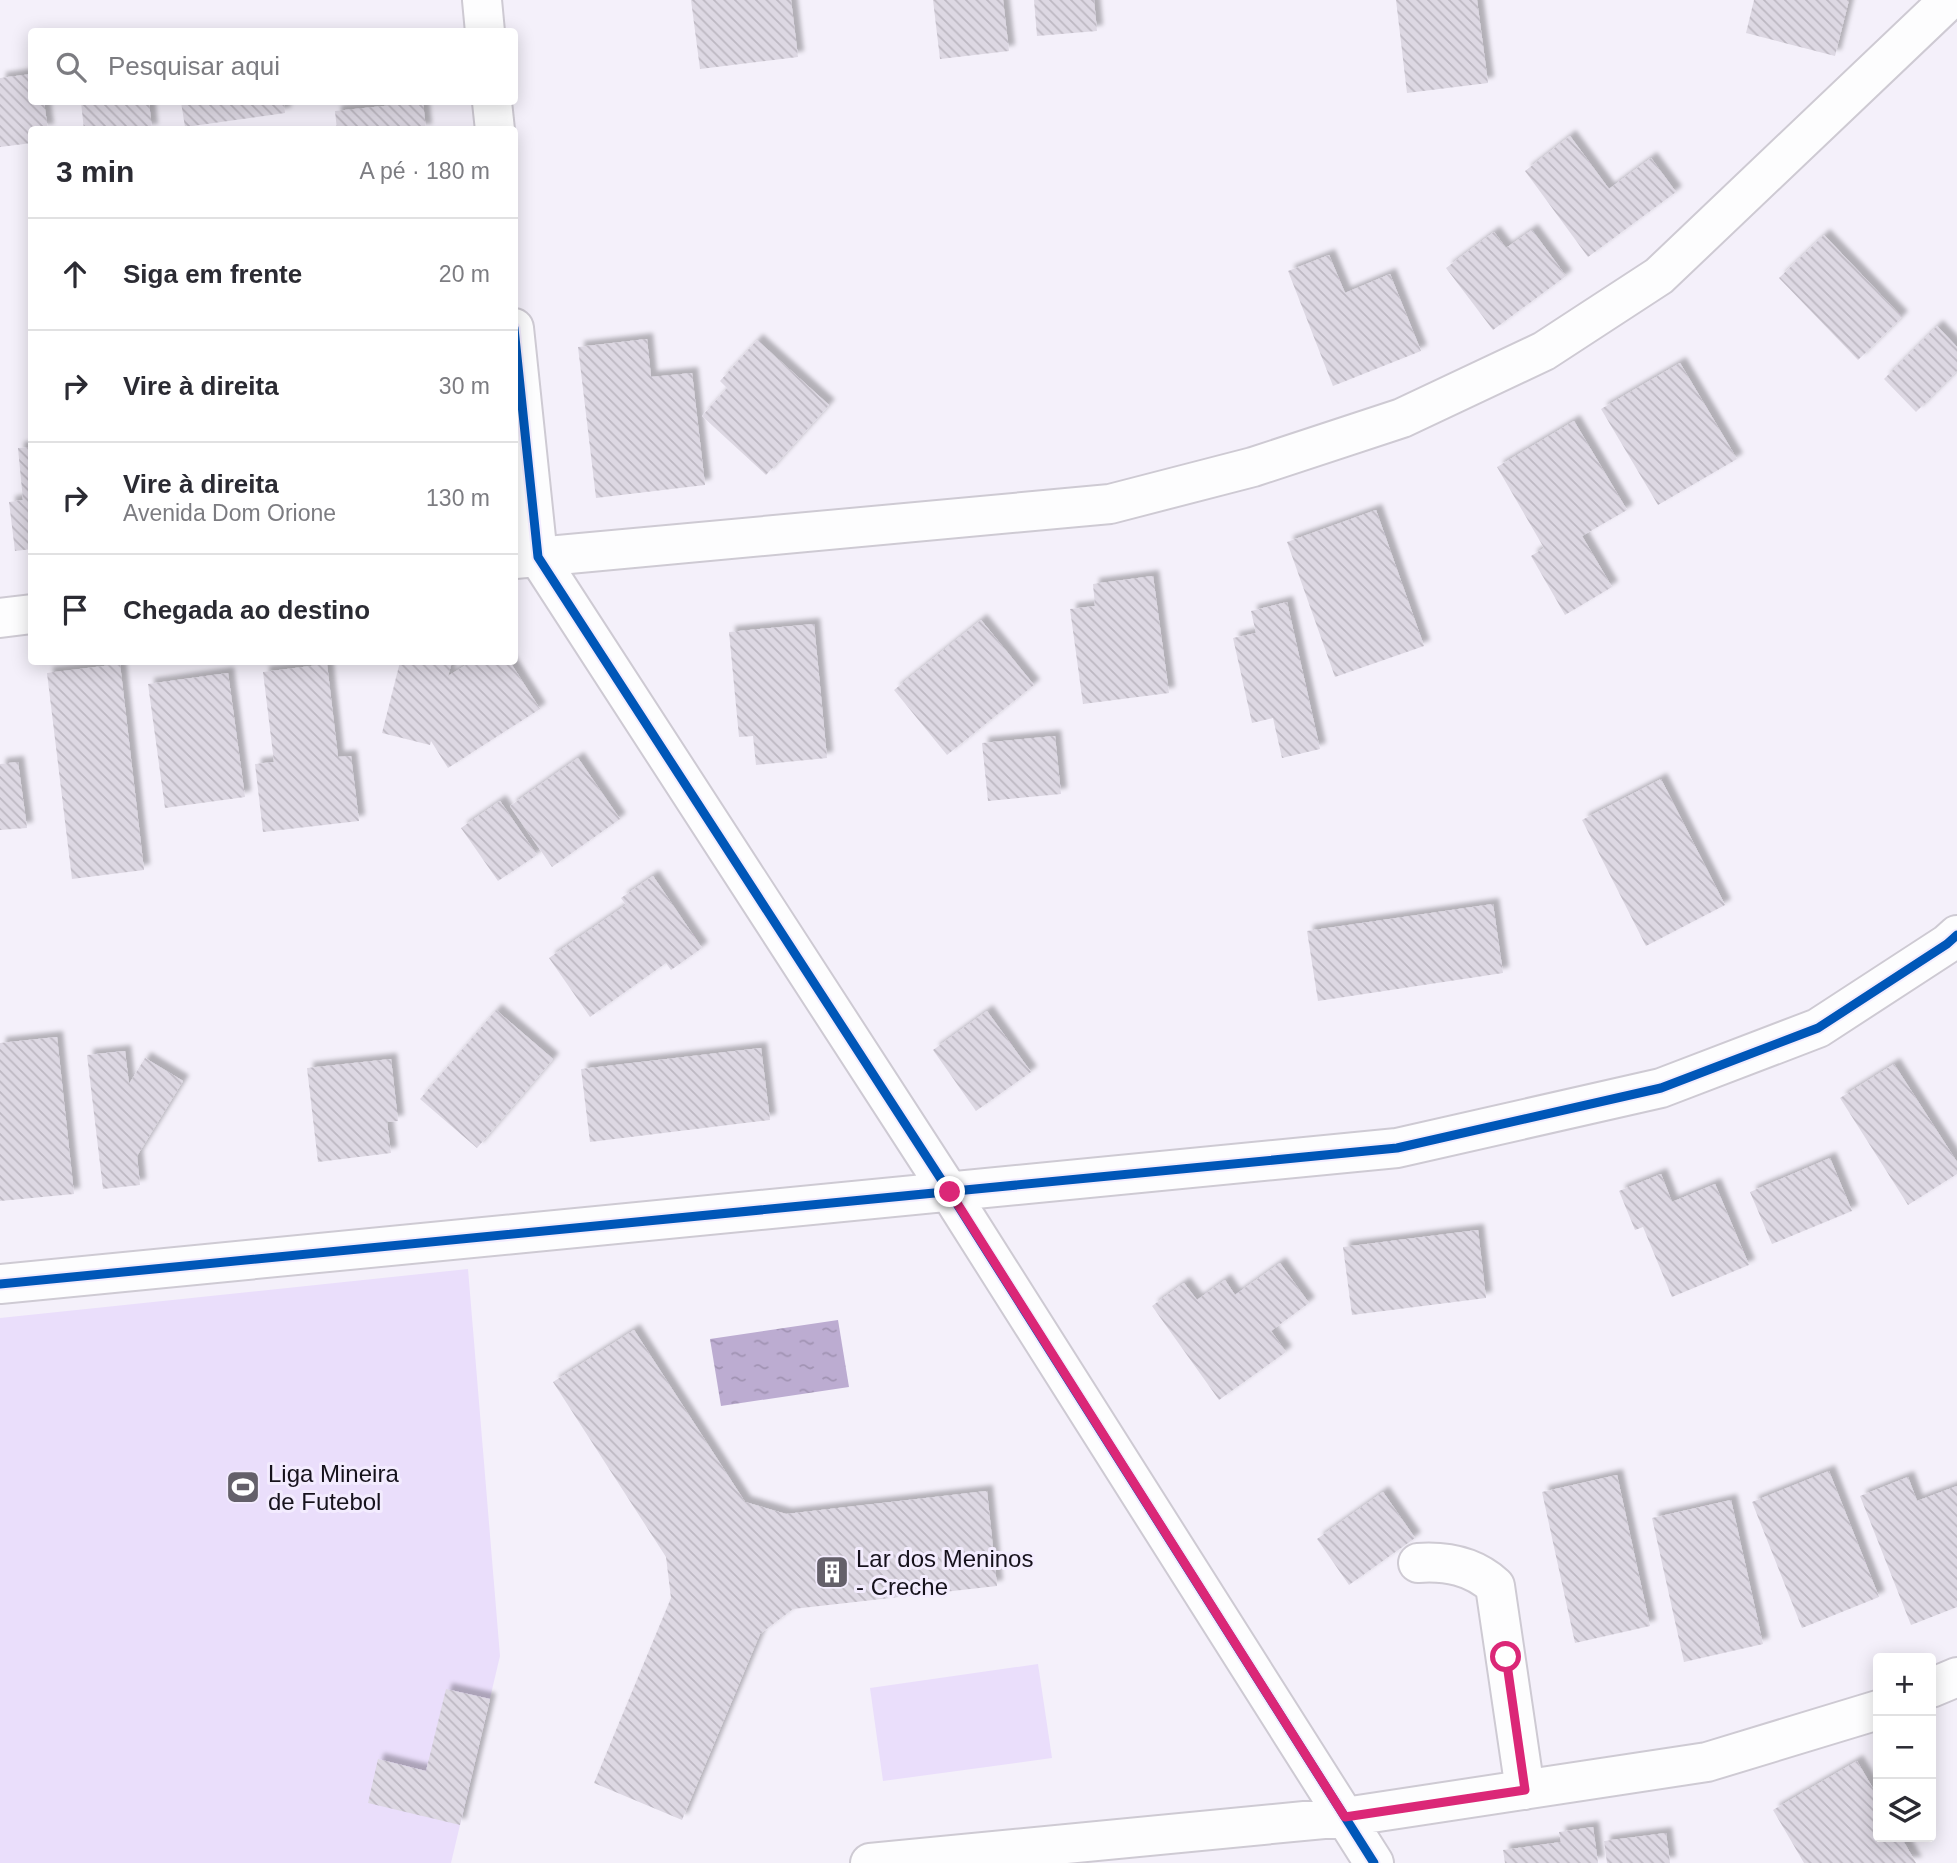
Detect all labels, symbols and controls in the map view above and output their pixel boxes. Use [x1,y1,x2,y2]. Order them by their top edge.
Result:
search box [28,28,518,105]
icon: search [52,48,90,86]
text: Pesquisar aqui [108,51,280,81]
text: 3 min [56,155,134,188]
text: A pé · 180 m [360,158,490,184]
icon: ahead [56,255,94,293]
text: Siga em frente [123,259,302,289]
text: 20 m [439,261,490,287]
icon: right [56,367,94,405]
text: Vire à direita [123,371,279,401]
text: 30 m [439,373,490,399]
text: Vire à direita [123,469,279,499]
icon: right [56,479,94,517]
text: 130 m [426,485,490,511]
text: Avenida Dom Orione [123,500,336,526]
icon: arrive [56,591,94,629]
text: Chegada ao destino [123,595,370,625]
route end [934,1176,965,1207]
place label: Liga Mineira de Futebol [268,1460,399,1515]
sports icon: Liga Mineira de Futebol [224,1468,262,1506]
place label: Lar dos Meninos - Creche [856,1545,1033,1600]
building icon: Lar dos Meninos - Creche [813,1553,851,1591]
route start [1490,1641,1521,1672]
map controls [1873,1653,1936,1842]
button: + [1873,1653,1936,1716]
button: − [1873,1716,1936,1779]
button: layers [1873,1779,1936,1842]

